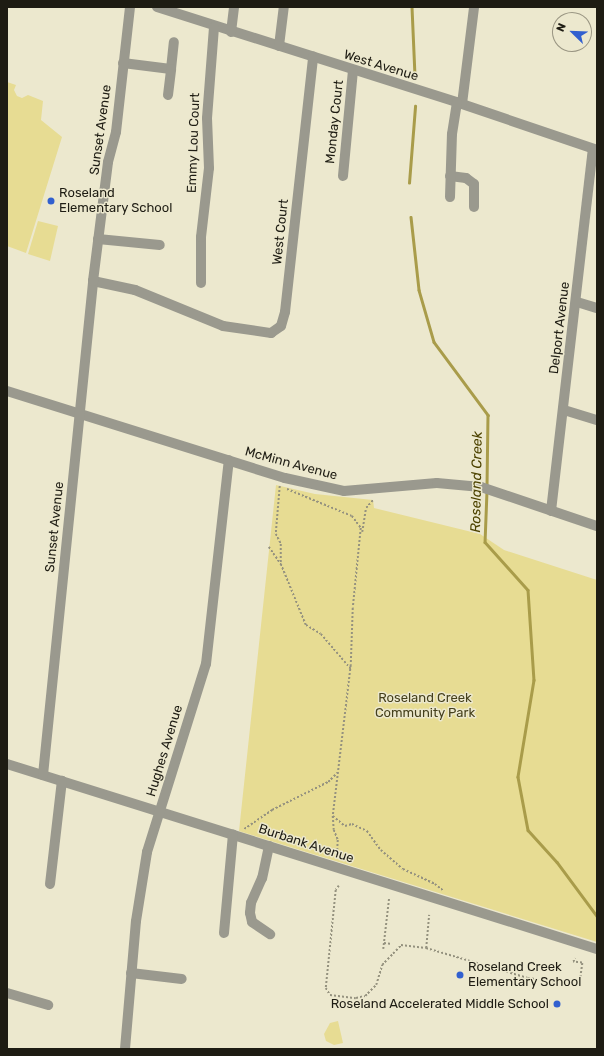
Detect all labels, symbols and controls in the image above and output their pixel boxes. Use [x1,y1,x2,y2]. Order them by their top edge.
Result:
north arrow [552,12,592,52]
text: N [554,21,569,34]
street label: West Avenue [341,47,421,85]
street label: Monday Court [323,79,347,165]
street label: Sunset Avenue [87,84,115,176]
street label: Emmy Lou Court [184,92,204,194]
place label: Roseland Elementary School [59,186,173,217]
marker: Roseland Elementary School [46,196,56,206]
street label: West Court [270,198,292,266]
street label: Delport Avenue [547,281,573,375]
water label: Roseland Creek [468,431,486,533]
street label: McMinn Avenue [243,444,339,484]
street label: Sunset Avenue [42,481,68,573]
park label: Roseland Creek Community Park [375,691,475,722]
street label: Hughes Avenue [144,703,186,799]
street label: Burbank Avenue [256,821,356,867]
place label: Roseland Creek Elementary School [468,960,582,991]
marker: Roseland Creek Elementary School [455,970,465,980]
place label: Roseland Accelerated Middle School [330,996,549,1012]
marker: Roseland Accelerated Middle School [552,999,562,1009]

